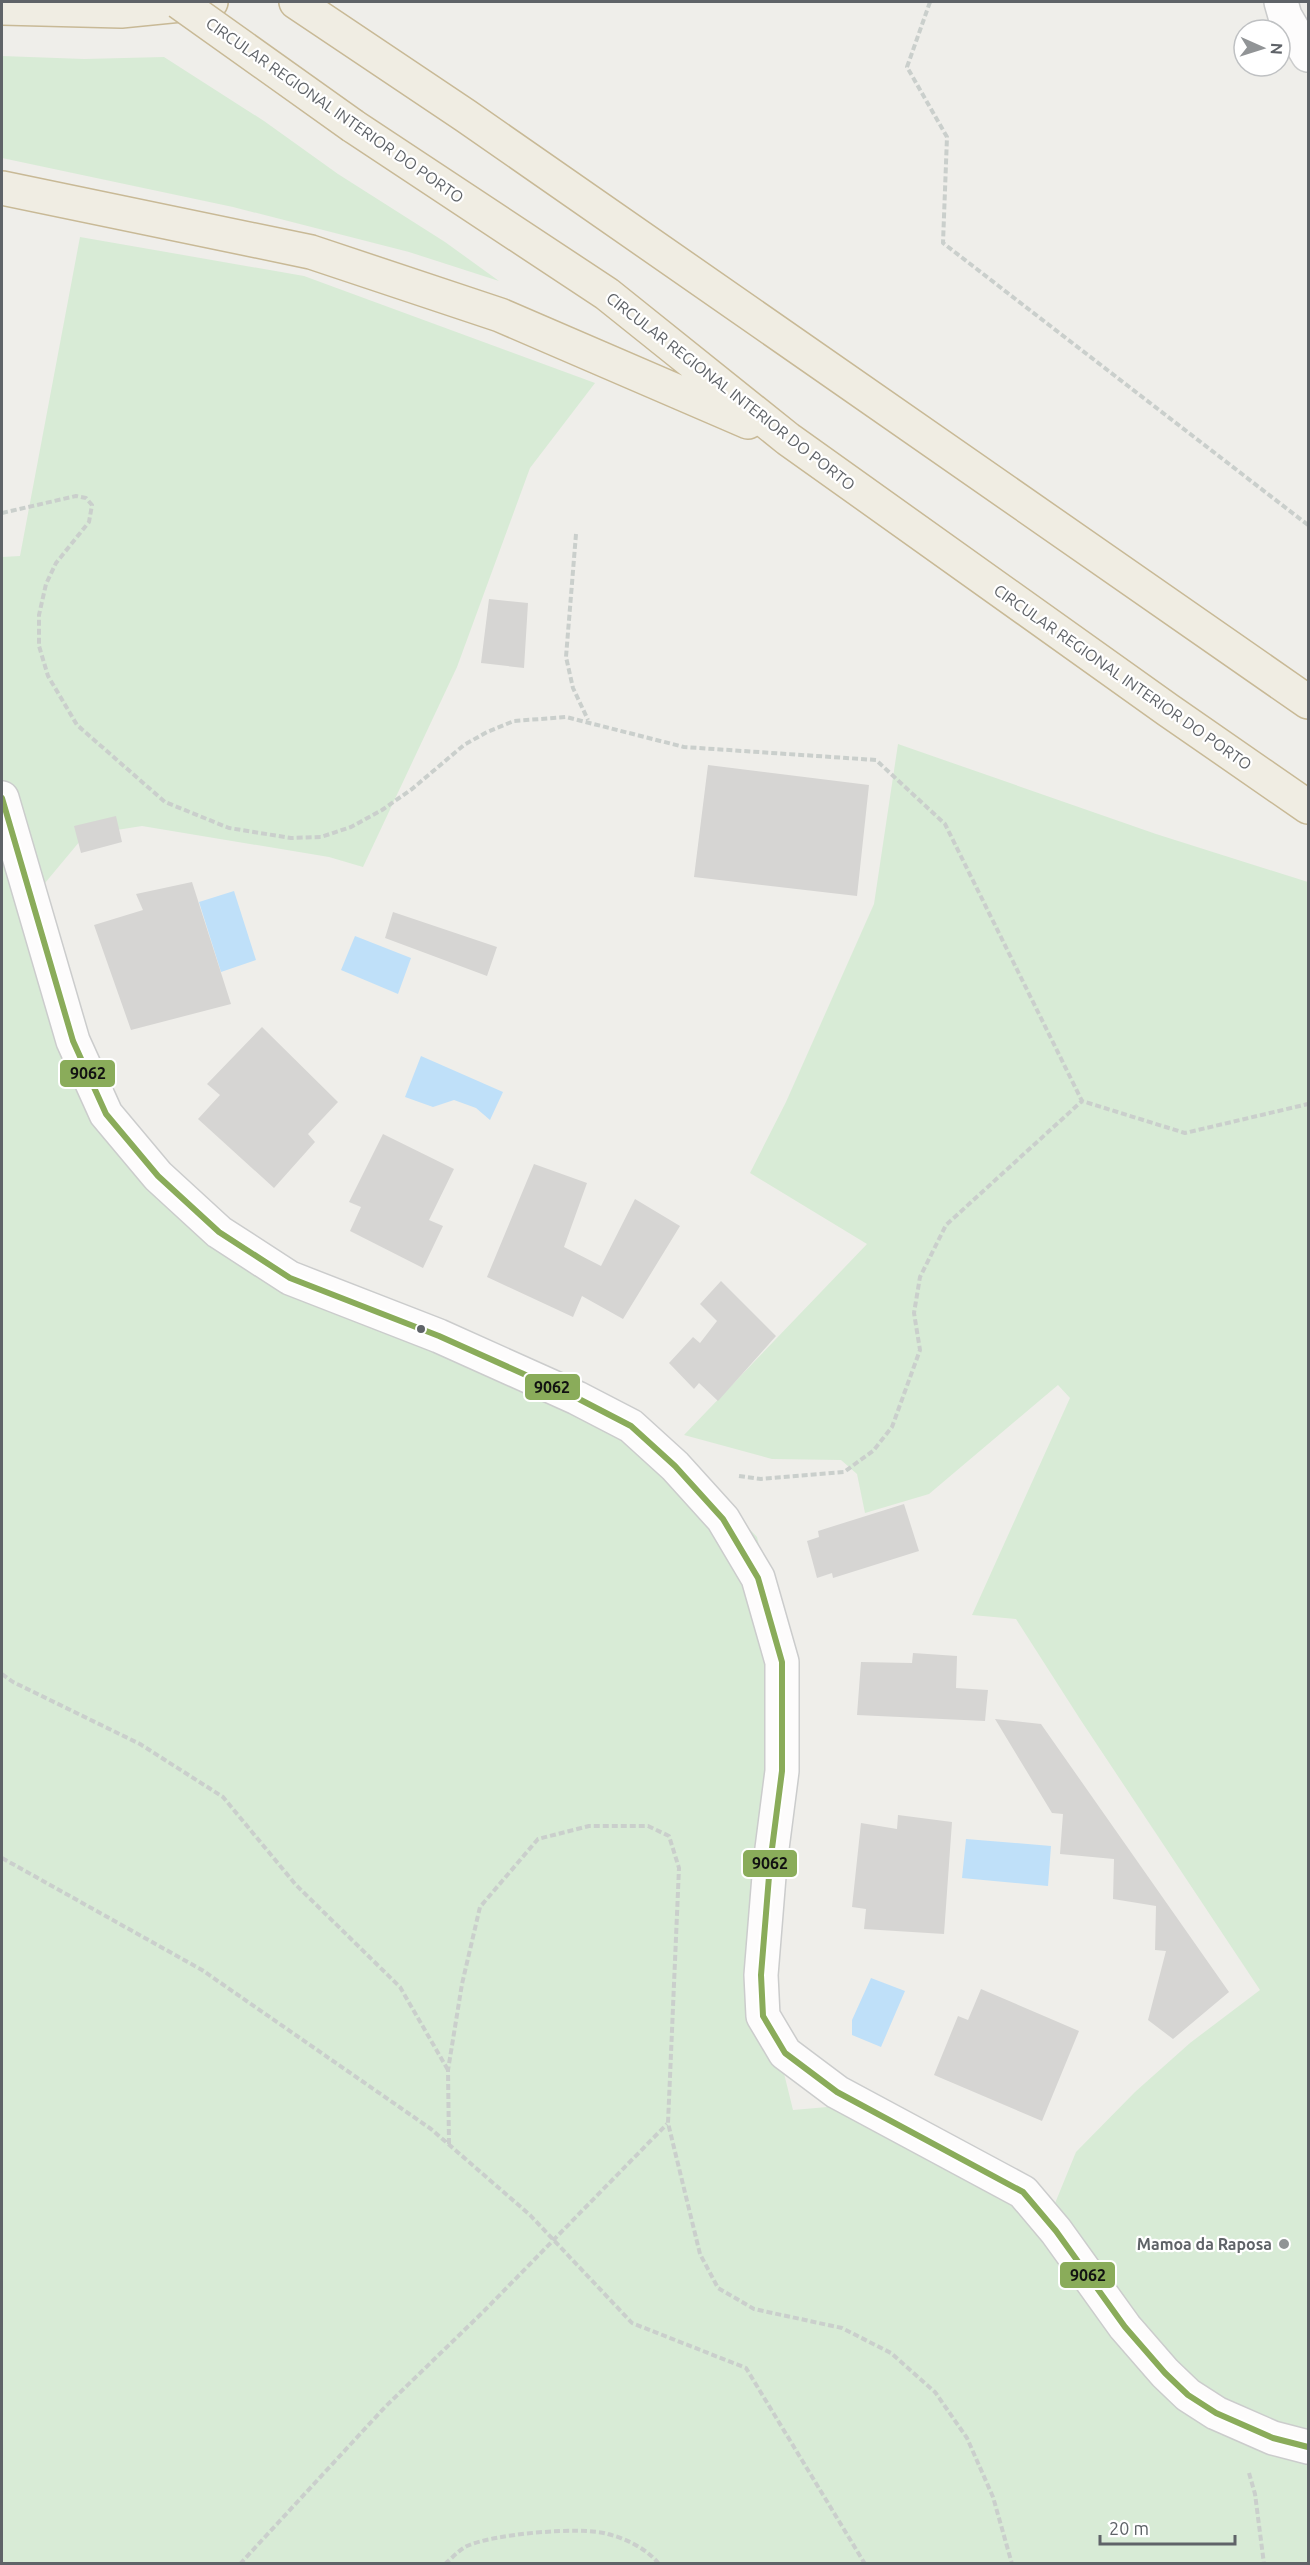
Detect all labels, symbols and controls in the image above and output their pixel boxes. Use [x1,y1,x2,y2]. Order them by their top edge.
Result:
street label: CIRCULAR REGIONAL INTERIOR DO PORTO [203,14,467,206]
north arrow [1232,18,1292,78]
text: N [1268,42,1286,55]
street label: CIRCULAR REGIONAL INTERIOR DO PORTO [603,288,859,494]
street label: CIRCULAR REGIONAL INTERIOR DO PORTO [991,581,1255,773]
line badge: 9062 [59,1059,116,1088]
text: 9062 [70,1064,106,1082]
unlabelled marker [415,1323,427,1335]
line badge: 9062 [524,1373,581,1401]
text: 9062 [534,1378,570,1396]
line badge: 9062 [742,1849,798,1878]
text: 9062 [752,1854,788,1872]
place label: Mamoa da Raposa [1137,2235,1272,2253]
marker: Mamoa da Raposa [1277,2237,1291,2251]
line badge: 9062 [1059,2261,1116,2289]
text: 9062 [1070,2266,1106,2284]
scale bar [1100,2508,1235,2546]
text: 20 m [1109,2518,1149,2538]

